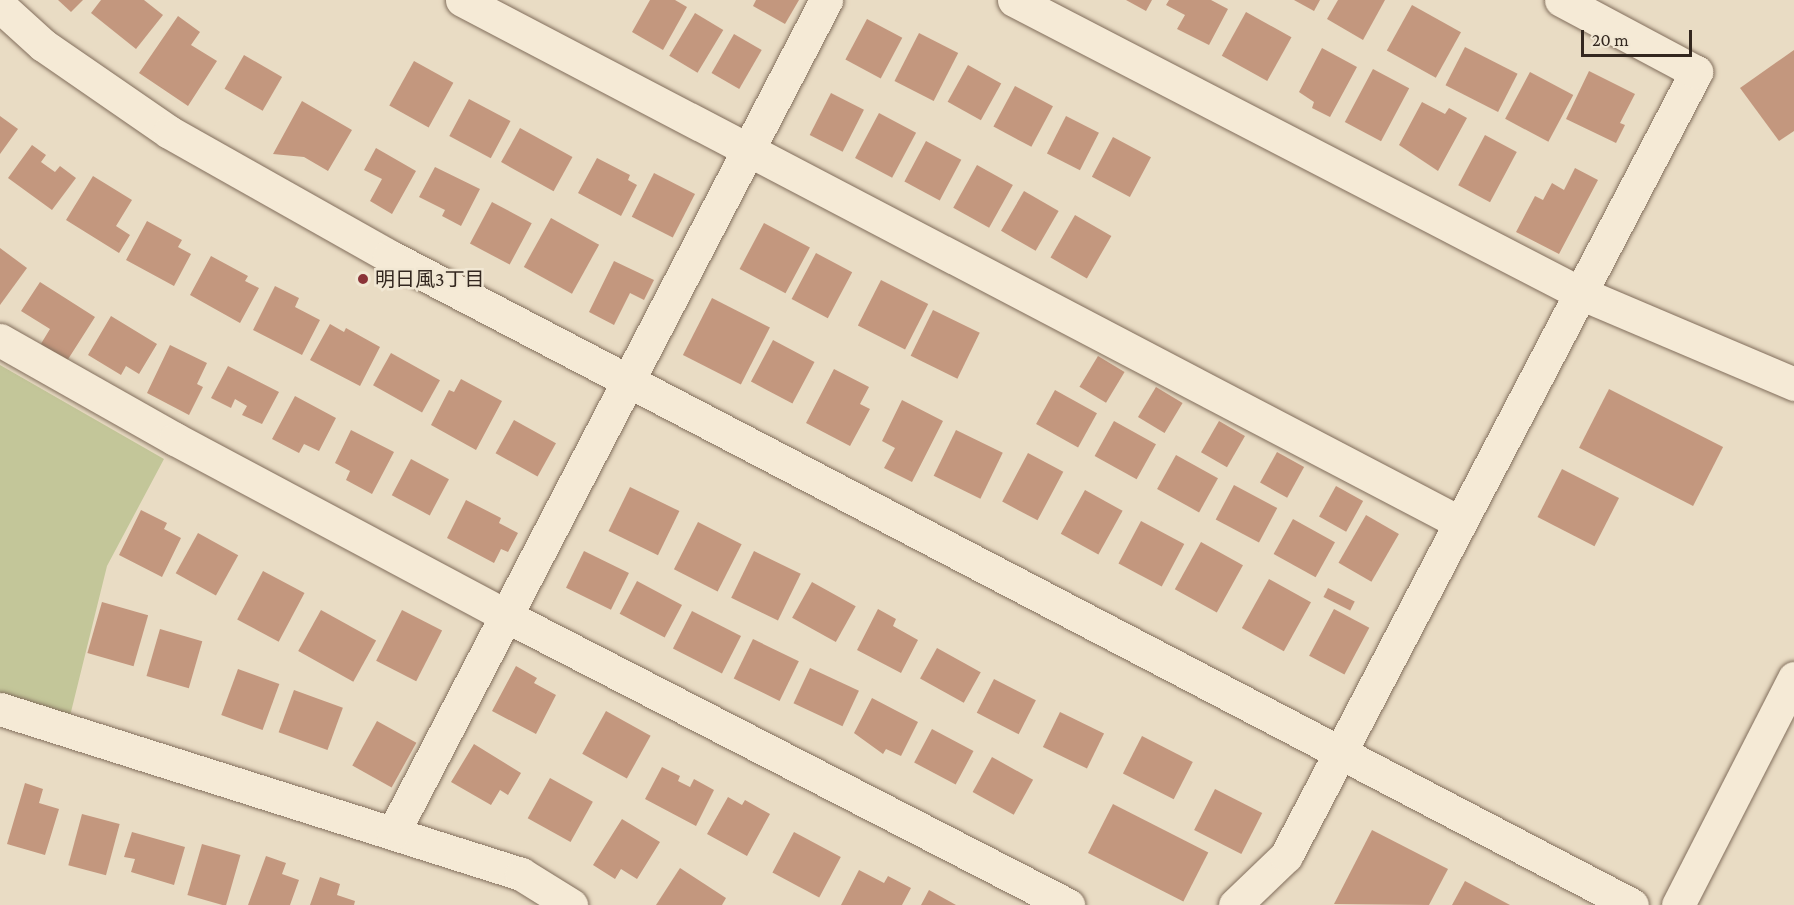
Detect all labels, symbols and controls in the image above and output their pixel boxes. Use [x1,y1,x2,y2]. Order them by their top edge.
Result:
scale bar [1584,18,1695,56]
text: 20 m [1592,30,1629,50]
place label: 明日風3丁目 [375,267,484,291]
marker: 明日風3丁目 [356,272,370,286]

